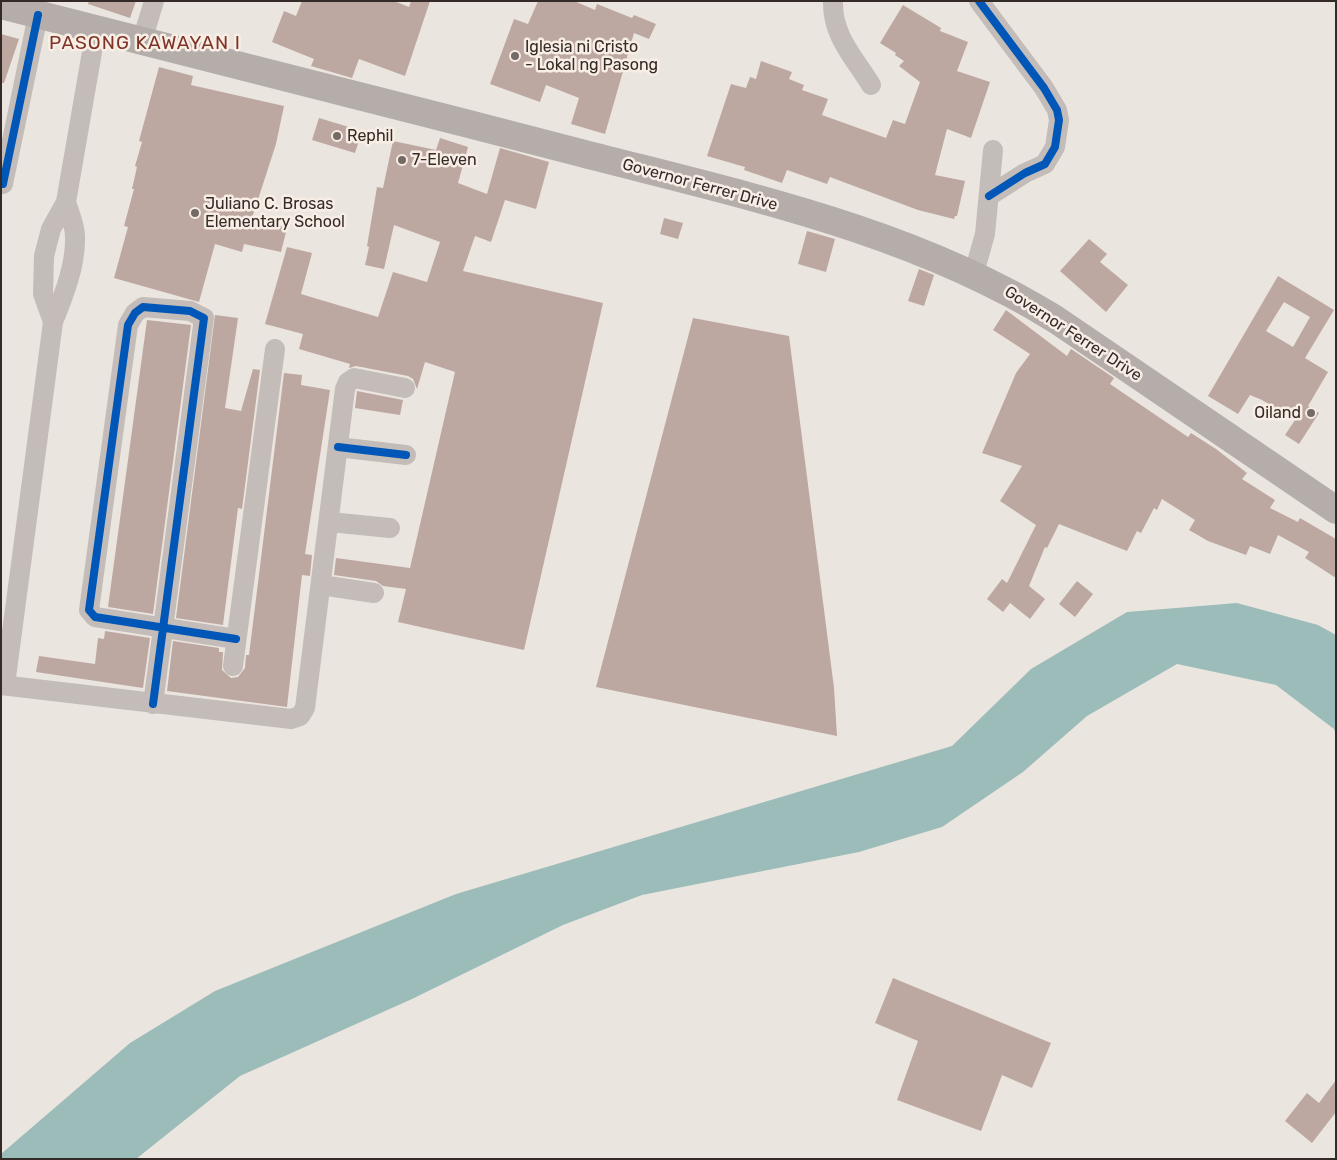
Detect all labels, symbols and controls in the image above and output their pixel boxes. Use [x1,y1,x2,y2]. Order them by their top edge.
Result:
district label: PASONG KAWAYAN I [47,33,243,55]
place label: Iglesia ni Cristo - Lokal ng Pasong [525,37,658,75]
marker: Iglesia ni Cristo - Lokal ng Pasong [509,50,521,62]
place label: Rephil [347,126,393,146]
marker: Rephil [331,130,343,142]
place label: 7-Eleven [412,150,477,170]
marker: 7-Eleven [396,154,408,166]
street label: Governor Ferrer Drive [620,155,780,215]
place label: Juliano C. Brosas Elementary School [205,194,345,232]
marker: Juliano C. Brosas Elementary School [189,207,201,219]
street label: Governor Ferrer Drive [1001,282,1145,386]
place label: Oiland [1254,403,1301,423]
marker: Oiland [1305,407,1317,419]

